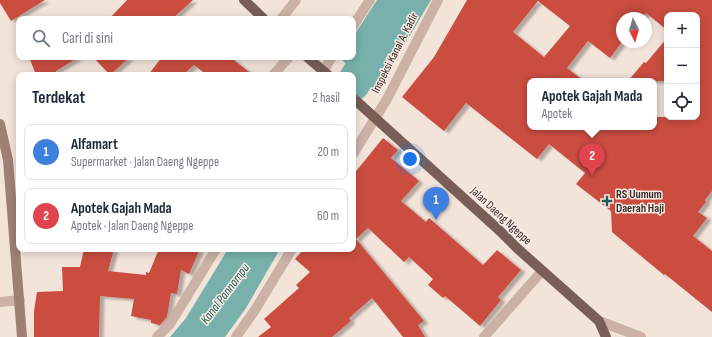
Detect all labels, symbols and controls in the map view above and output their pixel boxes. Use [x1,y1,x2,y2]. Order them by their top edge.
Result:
street label: Inspeksi Kanal A. Kadir [368,10,422,96]
north arrow [616,12,652,48]
map controls [664,12,700,120]
button: + [664,12,700,48]
search box [16,16,356,60]
icon: search [30,27,52,49]
text: Cari di sini [62,29,113,48]
button: − [664,48,700,84]
popup [527,78,657,130]
button: locate [664,84,700,120]
text: Apotek Gajah Mada [542,87,642,106]
text: Terdekat [32,88,85,108]
text: 2 hasil [313,90,340,106]
text: Apotek [542,106,572,122]
text: Alfamart [71,135,118,154]
pin: 2 [579,143,605,176]
text: 1 [43,144,49,160]
text: 20 m [317,144,339,160]
your location [400,149,420,169]
text: Supermarket · Jalan Daeng Ngeppe [71,154,219,170]
street label: Jalan Daeng Ngeppe [466,183,535,248]
pin: 1 [423,187,449,220]
place label: RS Uumum Daerah Haji [616,187,664,216]
marker: RS Uumum Daerah Haji [601,195,613,207]
text: Apotek Gajah Mada [71,199,172,218]
text: 2 [43,208,49,224]
text: 60 m [317,208,339,224]
text: Apotek · Jalan Daeng Ngeppe [71,218,193,234]
water label: Kanal Pannampu [197,260,253,327]

